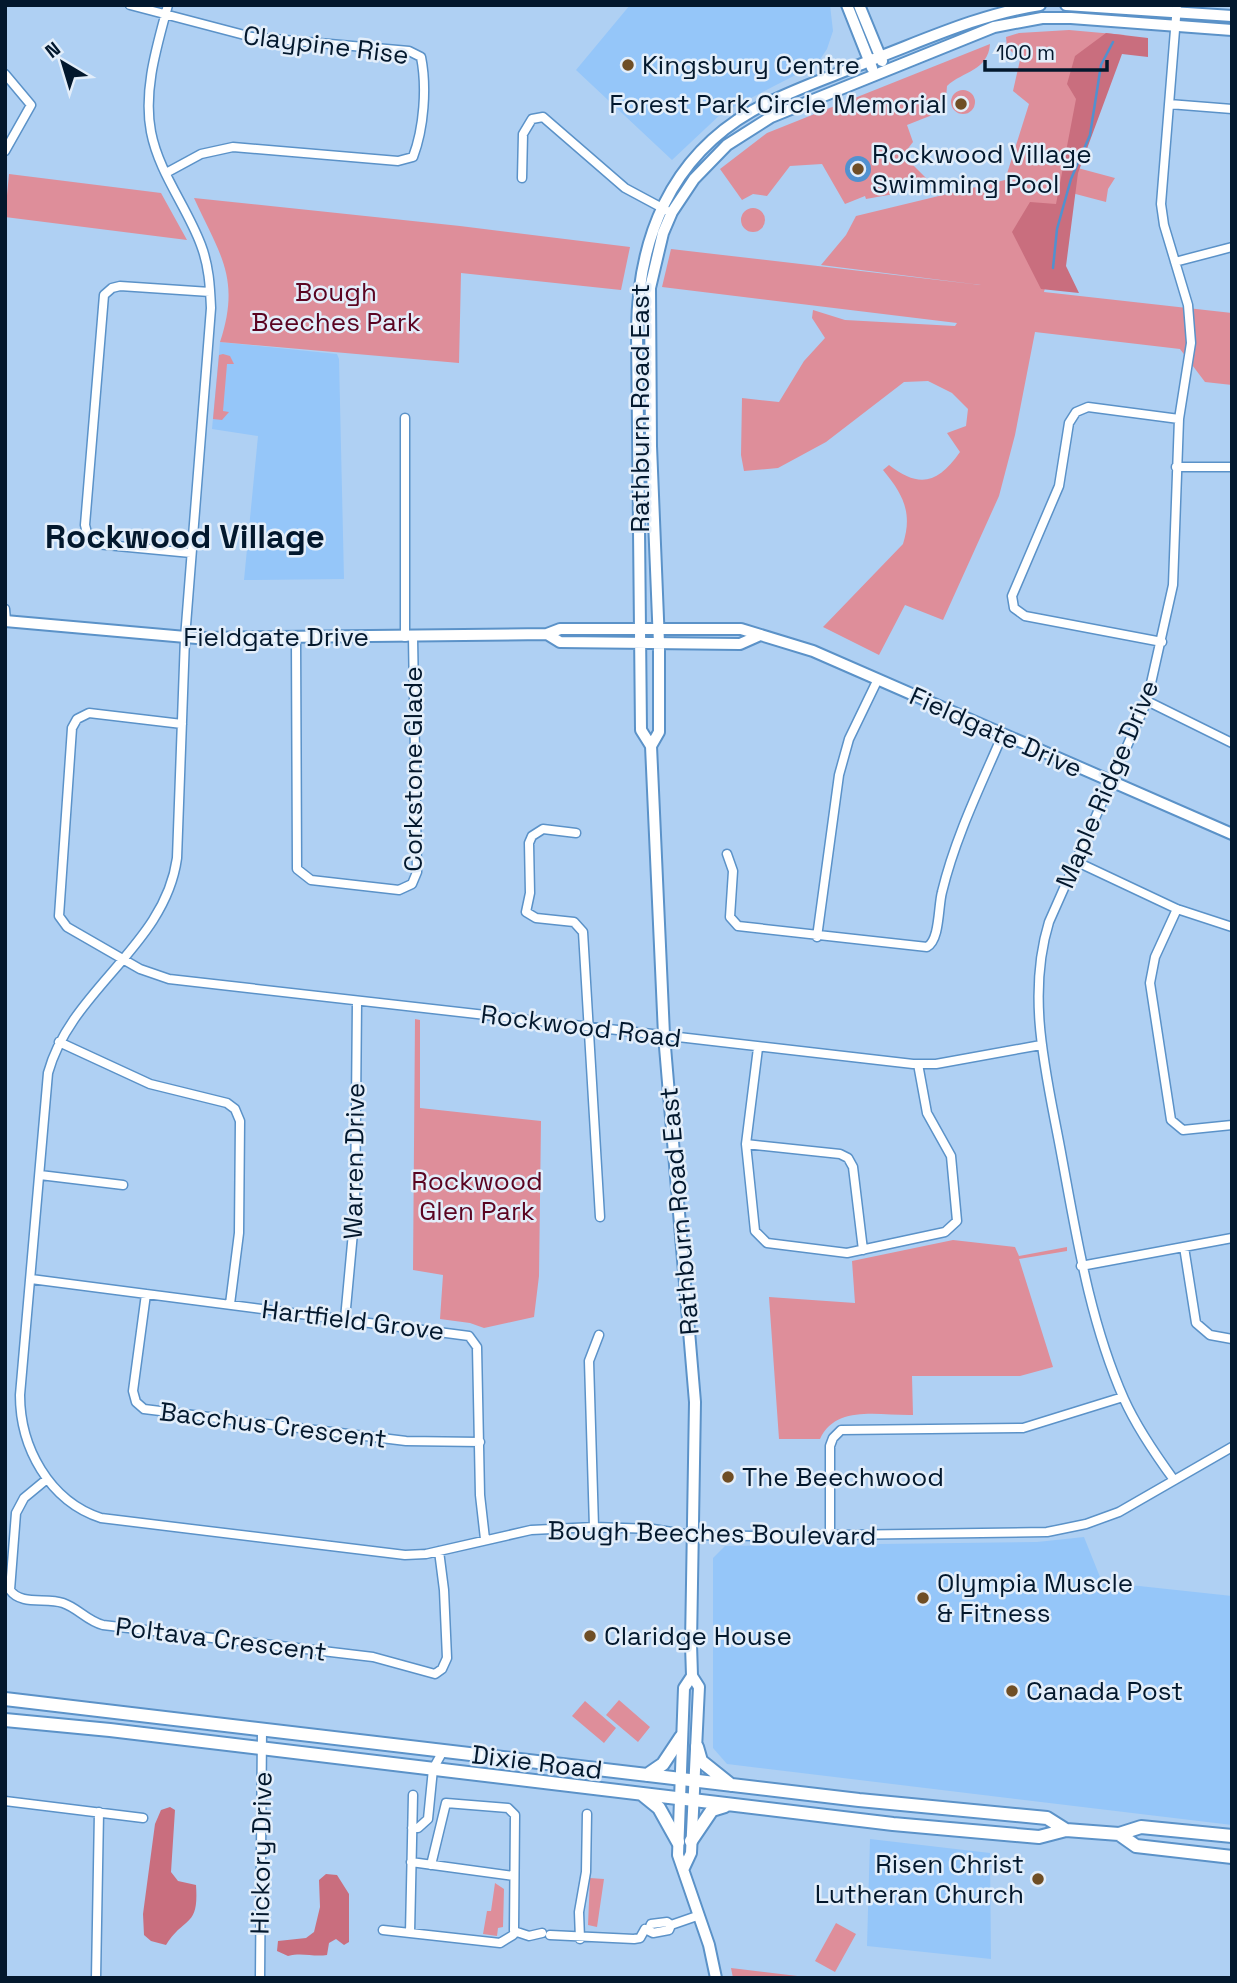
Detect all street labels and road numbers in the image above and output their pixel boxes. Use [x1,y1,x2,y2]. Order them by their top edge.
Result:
street label: Claypine Rise [241,18,411,72]
street label: Rathburn Road East [623,284,657,532]
street label: Fieldgate Drive [183,620,369,654]
street label: Corkstone Glade [396,666,430,872]
street label: Maple Ridge Drive [1048,675,1166,893]
street label: Fieldgate Drive [904,679,1088,785]
street label: Rockwood Road [479,997,683,1055]
street label: Warren Drive [336,1082,372,1240]
street label: Rathburn Road East [651,1086,707,1336]
street label: Hartfield Grove [260,1292,446,1348]
street label: Bacchus Crescent [158,1394,388,1456]
street label: Bough Beeches Boulevard [547,1513,877,1553]
street label: Poltava Crescent [113,1609,329,1669]
street label: Dixie Road [470,1737,604,1787]
street label: Hickory Drive [243,1771,279,1935]

